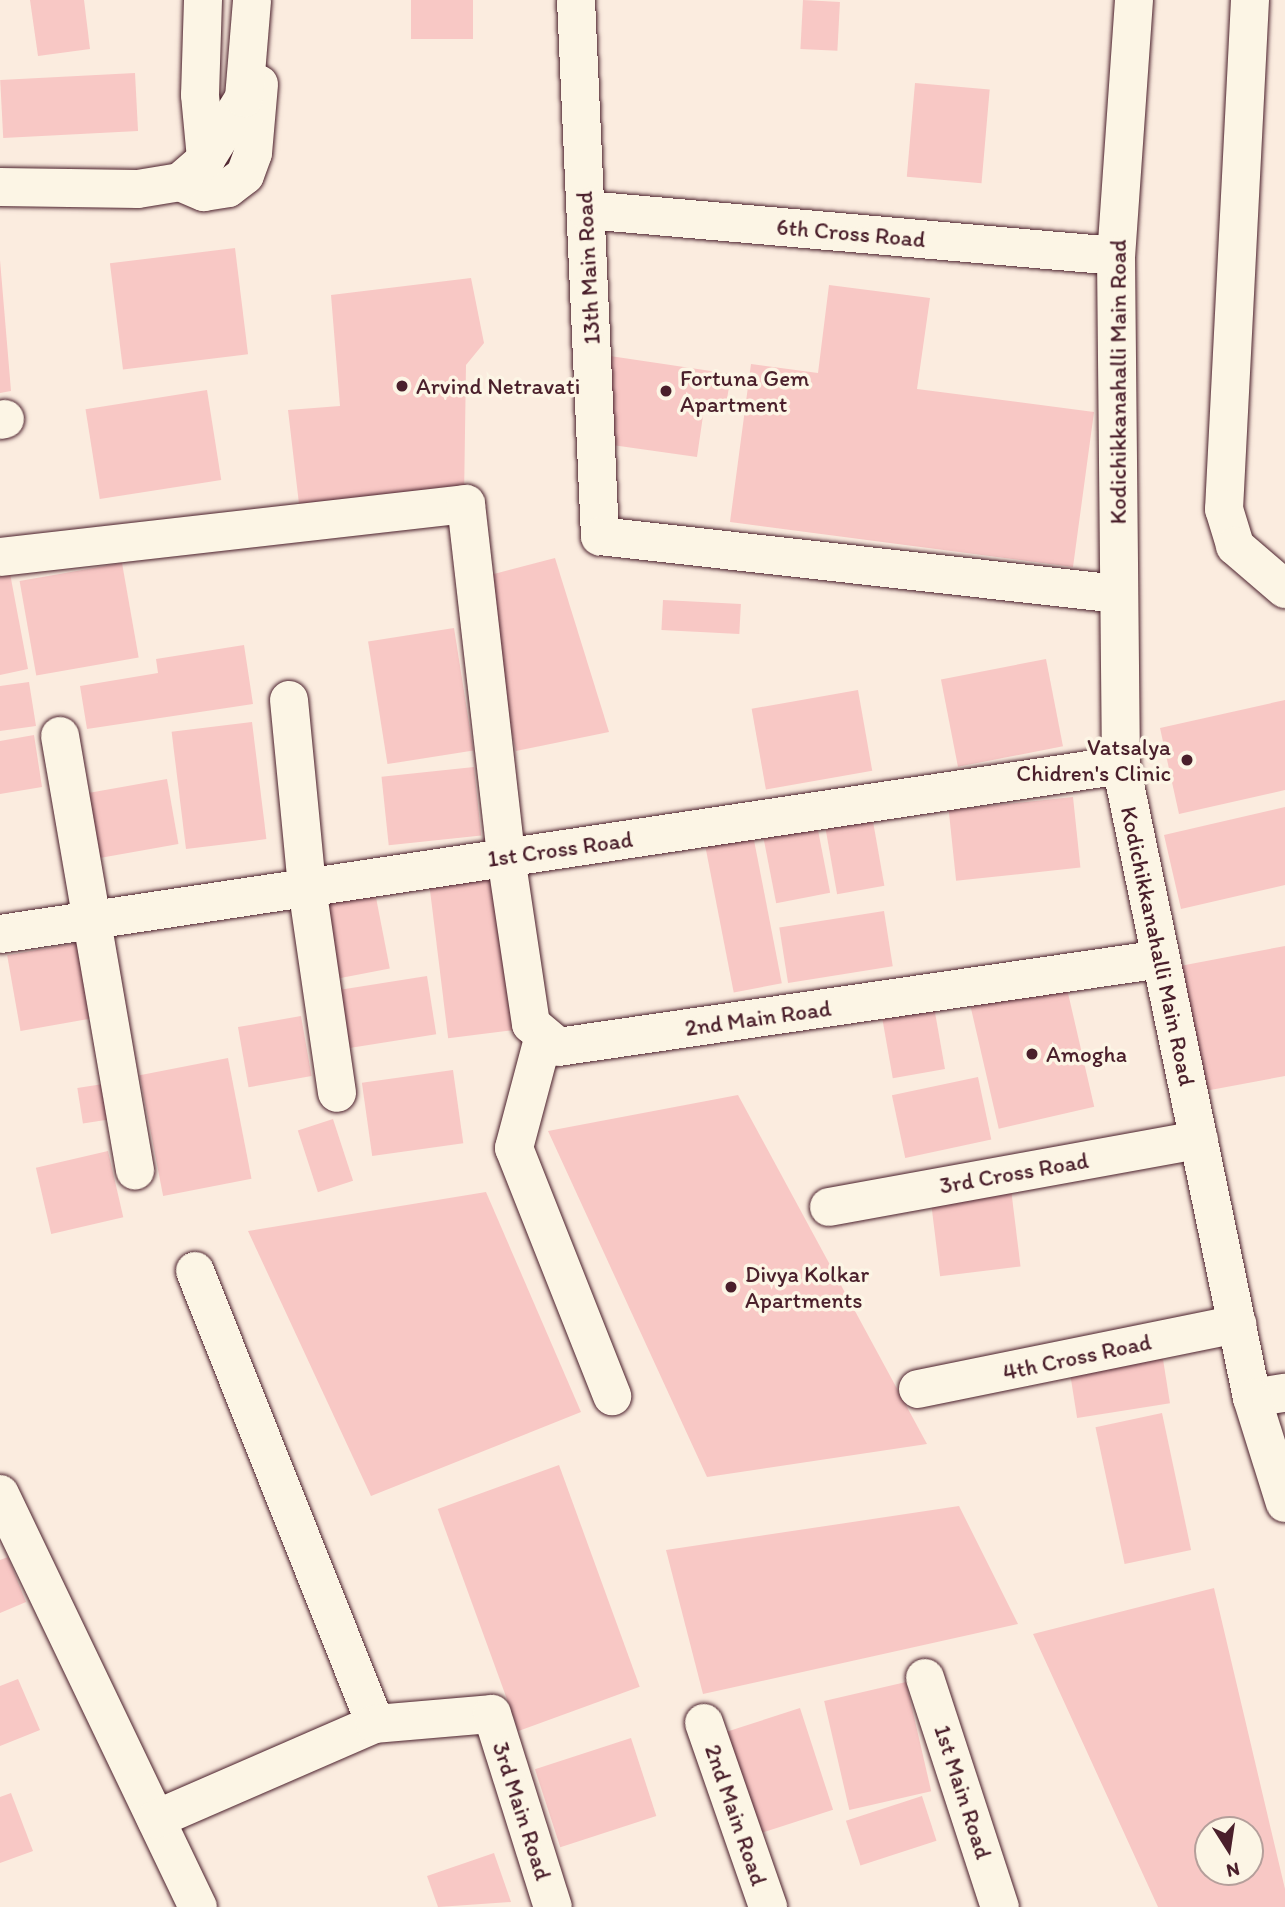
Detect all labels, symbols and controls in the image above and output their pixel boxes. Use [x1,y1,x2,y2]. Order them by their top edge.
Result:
street label: 13th Main Road [570,191,606,345]
street label: 6th Cross Road [776,213,926,253]
street label: Kodichikkanahalli Main Road [1104,239,1132,525]
place label: Fortuna Gem Apartment [680,364,809,418]
place label: Arvind Netravati [416,372,580,400]
marker: Arvind Netravati [394,378,410,394]
marker: Fortuna Gem Apartment [658,383,674,399]
place label: Vatsalya Chidren's Clinic [1017,733,1171,787]
marker: Vatsalya Chidren's Clinic [1177,750,1197,770]
street label: Kodichikkanahalli Main Road [1115,804,1201,1088]
street label: 1st Cross Road [486,825,634,873]
street label: 2nd Main Road [684,994,832,1042]
place label: Amogha [1046,1040,1127,1068]
marker: Amogha [1024,1046,1040,1062]
street label: 3rd Cross Road [938,1146,1090,1200]
place label: Divya Kolkar Apartments [745,1260,869,1314]
marker: Divya Kolkar Apartments [723,1279,739,1295]
street label: 4th Cross Road [1001,1328,1153,1386]
street label: 1st Main Road [928,1722,998,1862]
street label: 3rd Main Road [487,1739,557,1883]
street label: 2nd Main Road [699,1741,773,1889]
north arrow [1194,1816,1264,1886]
text: N [1224,1857,1242,1883]

